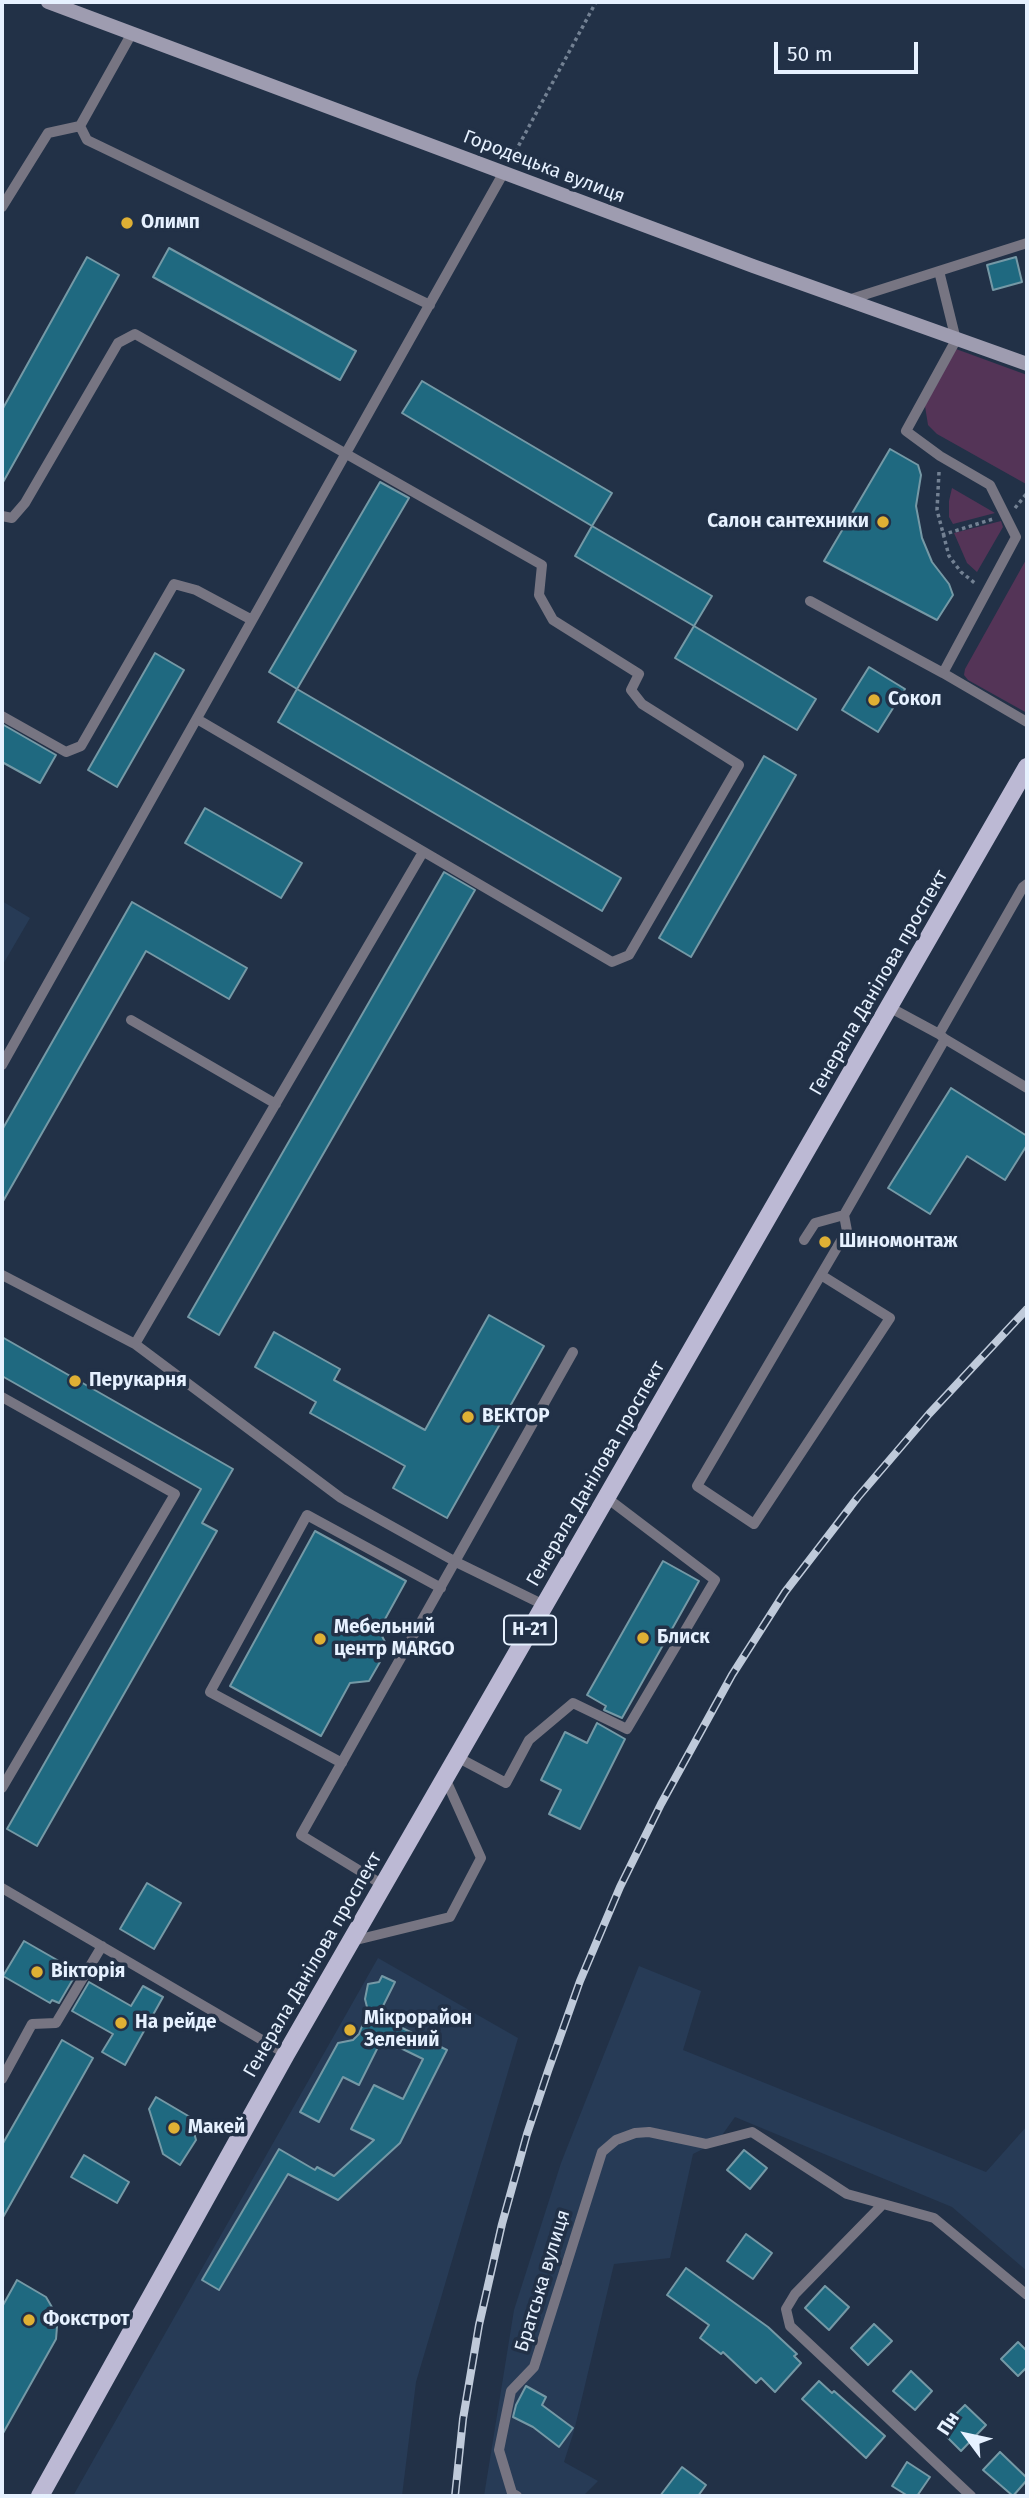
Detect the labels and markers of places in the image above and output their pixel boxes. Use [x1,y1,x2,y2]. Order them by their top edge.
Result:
place label: Олимп [141,212,200,234]
marker: Олимп [119,215,135,231]
place label: Салон сантехники [707,511,869,533]
marker: Салон сантехники [875,514,891,530]
place label: Сокол [888,689,942,711]
marker: Сокол [866,692,882,708]
place label: Шиномонтаж [839,1231,958,1253]
marker: Шиномонтаж [817,1234,833,1250]
place label: Перукарня [89,1370,187,1392]
marker: Перукарня [67,1373,83,1389]
place label: ВЕКТОР [482,1406,550,1428]
marker: ВЕКТОР [460,1409,476,1425]
place label: Мебельний центр MARGO [334,1617,455,1661]
place label: Блиск [657,1627,710,1649]
marker: Блиск [635,1630,651,1646]
marker: Мебельний центр MARGO [312,1631,328,1647]
place label: Вікторія [51,1961,125,1983]
marker: Вікторія [29,1964,45,1980]
place label: Мікрорайон Зелений [364,2008,472,2052]
place label: На рейде [135,2012,217,2034]
marker: На рейде [113,2015,129,2031]
marker: Мікрорайон Зелений [342,2022,358,2038]
place label: Макей [188,2117,245,2139]
marker: Макей [166,2120,182,2136]
place label: Фокстрот [43,2309,129,2331]
marker: Фокстрот [21,2312,37,2328]

